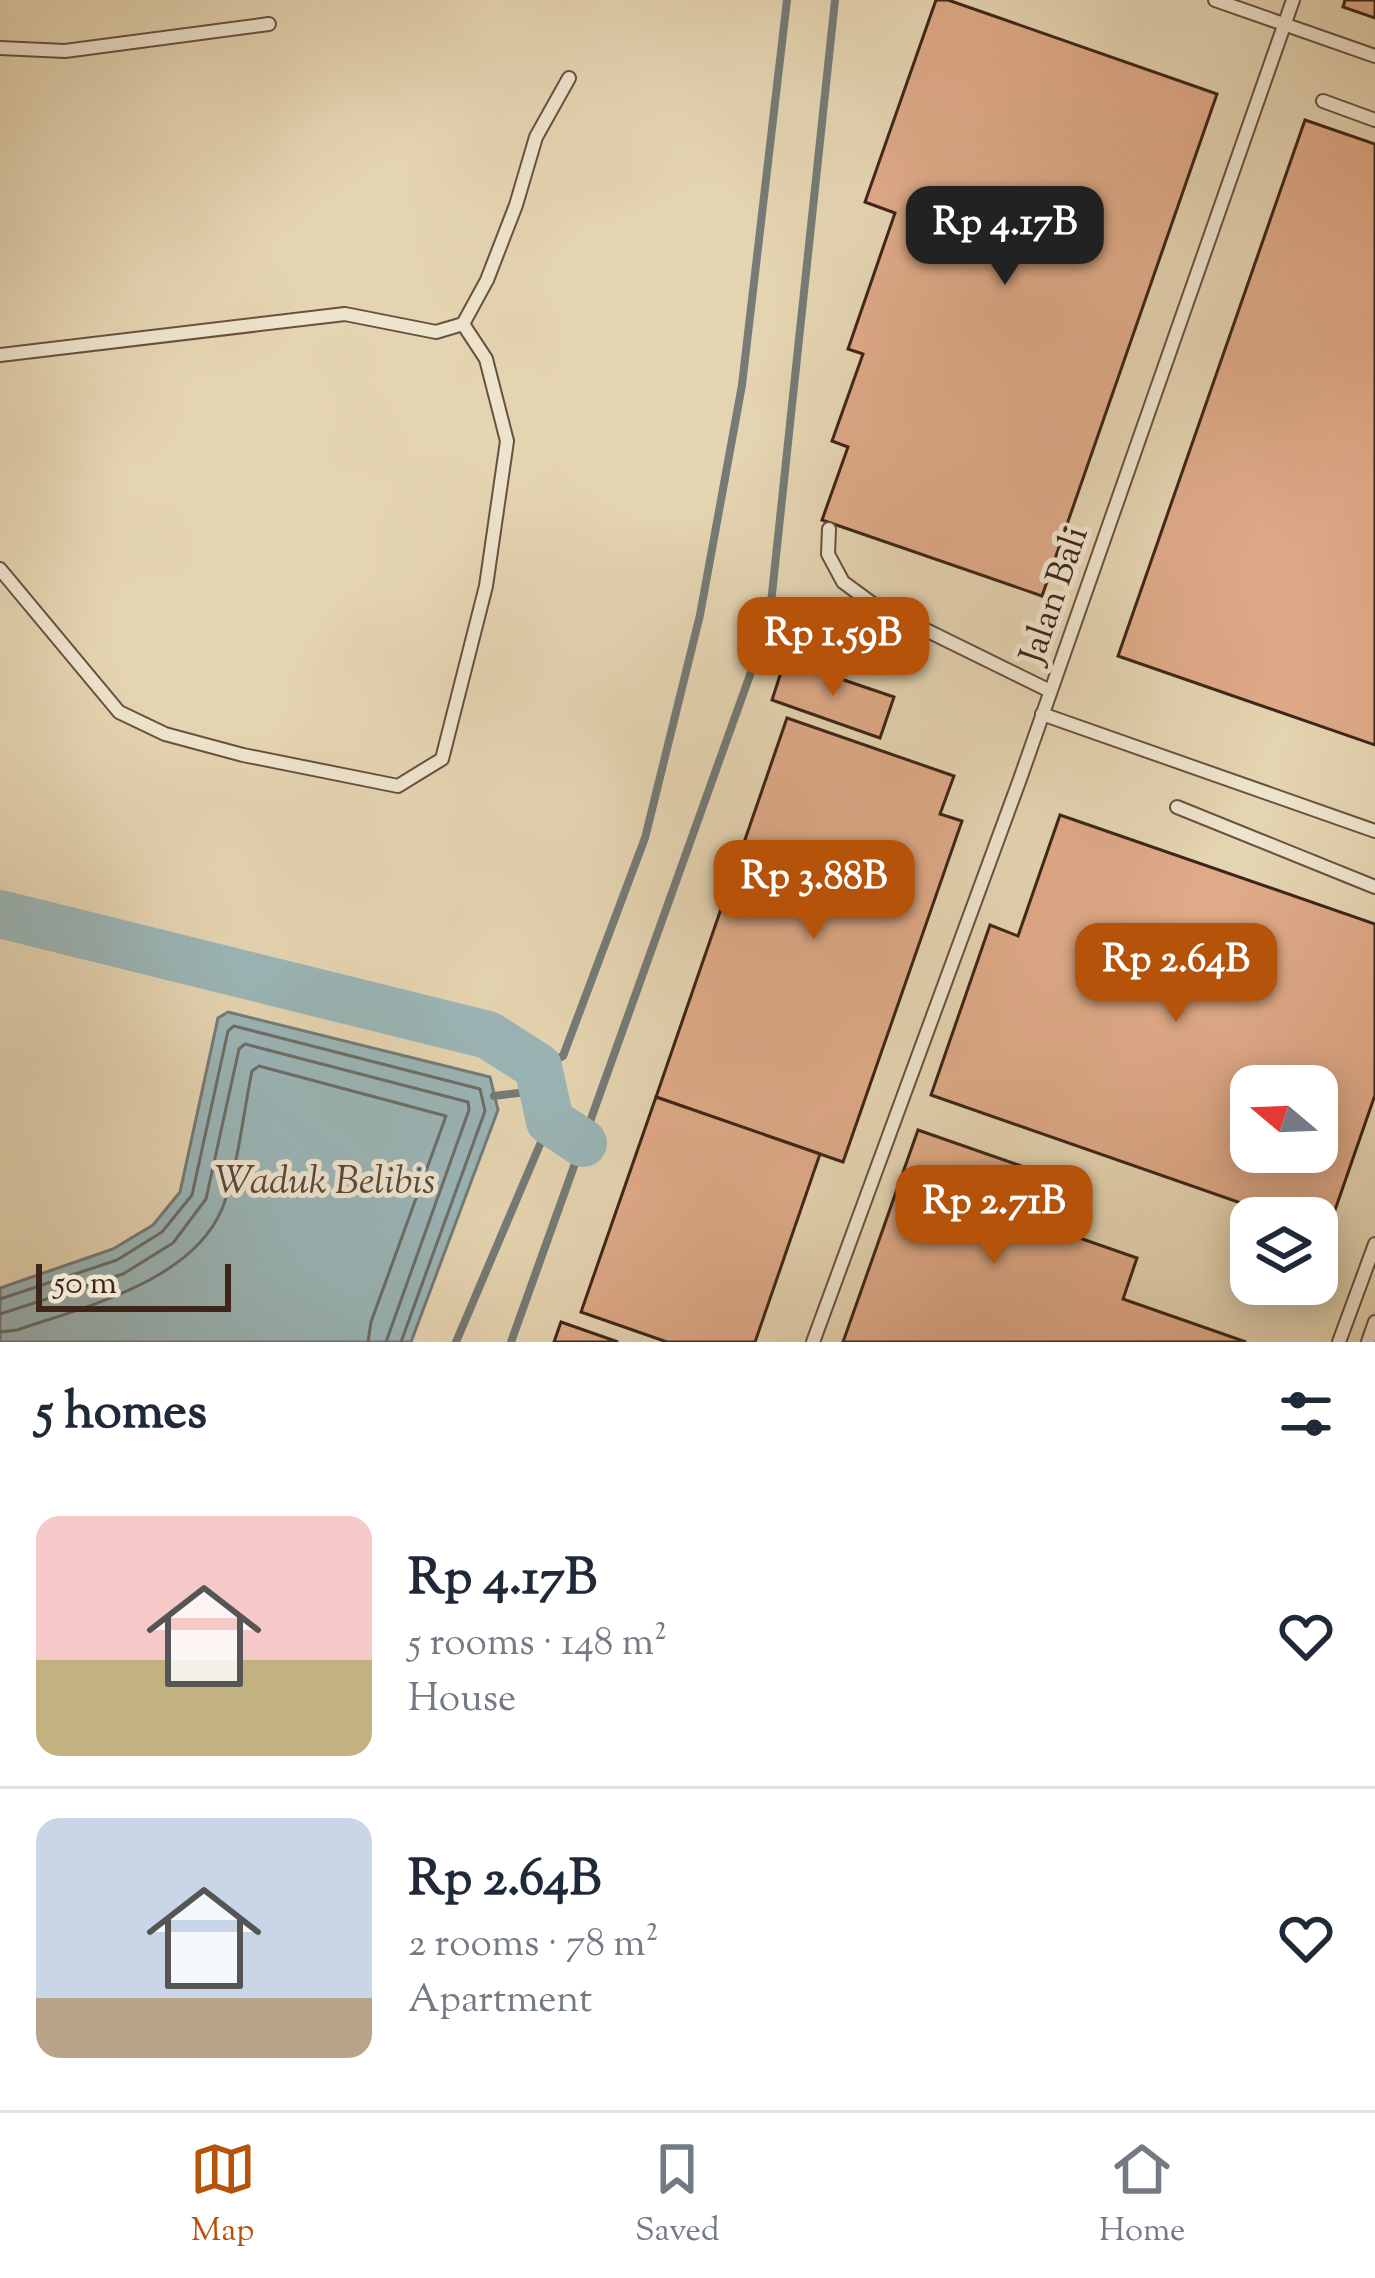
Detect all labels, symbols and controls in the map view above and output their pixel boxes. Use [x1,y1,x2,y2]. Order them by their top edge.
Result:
pin: Rp 4.17B [881,186,1129,288]
text: Rp 4.17B [933,197,1077,253]
street label: Jalan Bali [1007,520,1104,673]
pin: Rp 1.59B [709,597,957,699]
text: Rp 1.59B [764,608,902,664]
pin: Rp 3.88B [690,840,938,942]
text: Rp 3.88B [741,851,887,907]
pin: Rp 2.64B [1052,923,1300,1025]
text: Rp 2.64B [1102,934,1250,990]
north arrow [1230,1065,1338,1173]
map controls [1230,1065,1338,1305]
water label: Waduk Belibis [215,1156,435,1212]
pin: Rp 2.71B [870,1165,1118,1267]
text: Rp 2.71B [922,1176,1066,1232]
button: layers [1230,1197,1338,1305]
scale bar [36,1258,231,1311]
text: 50 m [54,1261,117,1309]
text: 5 homes [36,1378,207,1451]
icon: filters [1273,1381,1339,1447]
text: Rp 4.17B [408,1544,597,1617]
icon: home [132,1564,276,1708]
icon: heart [1273,1603,1339,1669]
text: 5 rooms · 148 m² [408,1617,667,1673]
text: House [408,1673,516,1729]
text: Rp 2.64B [408,1845,601,1918]
icon: home [132,1866,276,2010]
icon: heart [1273,1905,1339,1971]
text: 2 rooms · 78 m² [408,1918,659,1974]
text: Apartment [408,1974,592,2030]
tab: Map [190,2136,256,2256]
tab: Saved [635,2136,720,2256]
tab: Home [1099,2136,1185,2256]

